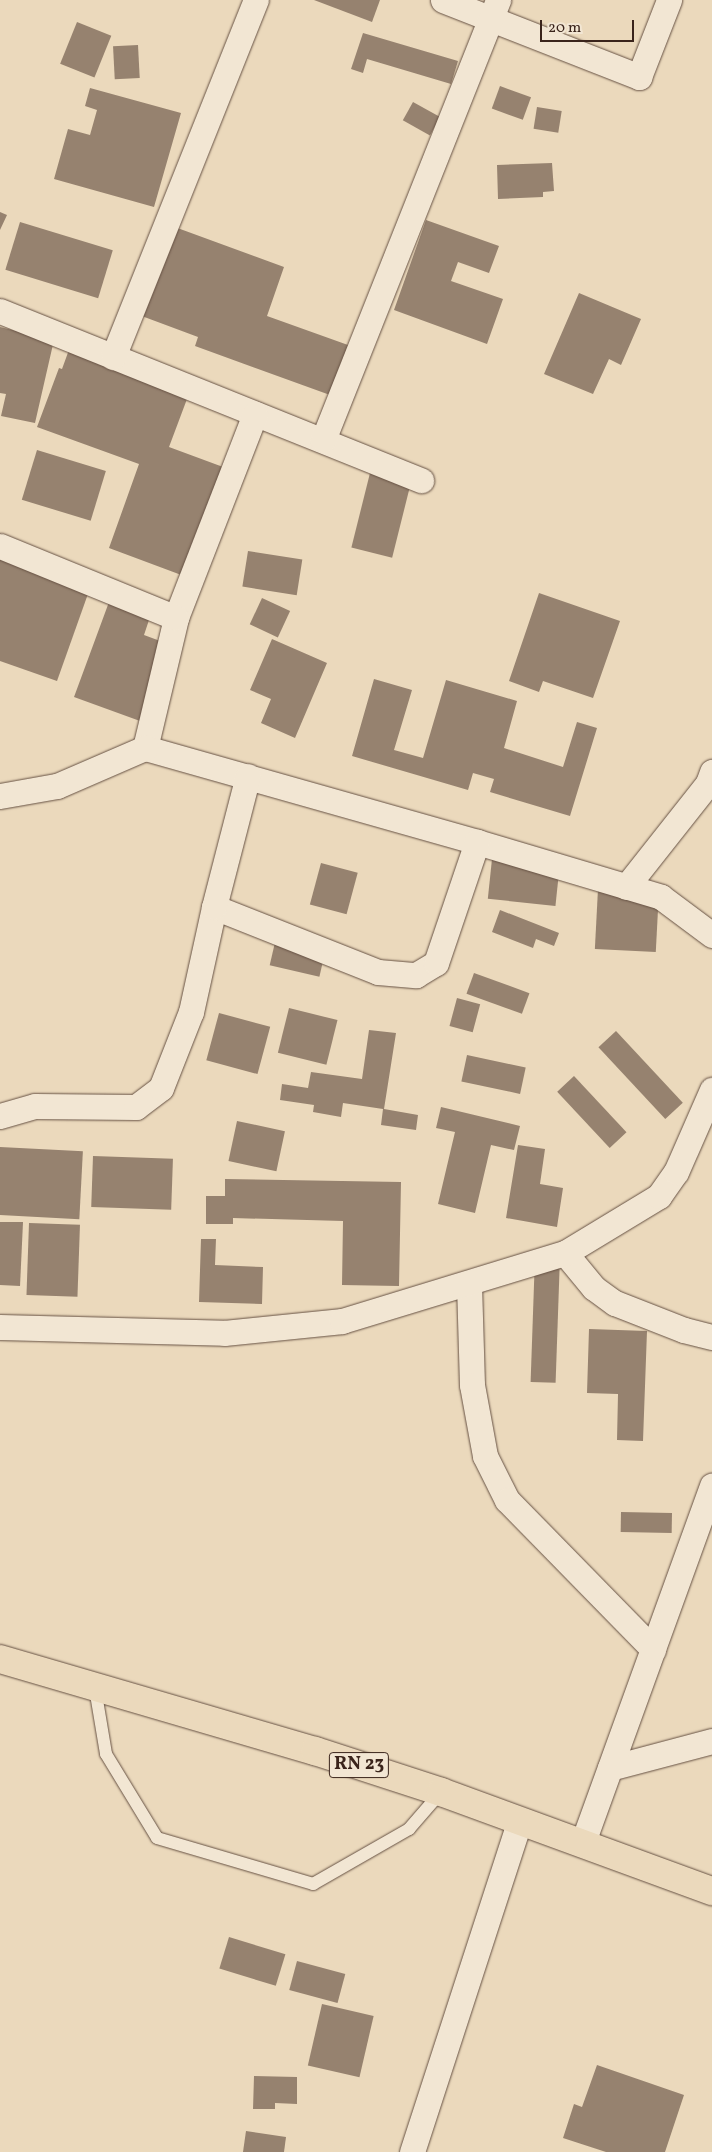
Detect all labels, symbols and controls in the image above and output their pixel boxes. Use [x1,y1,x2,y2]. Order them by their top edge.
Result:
scale bar [542,10,636,42]
text: 20 m [548,18,581,39]
road number: RN 23 [328,1748,390,1782]

